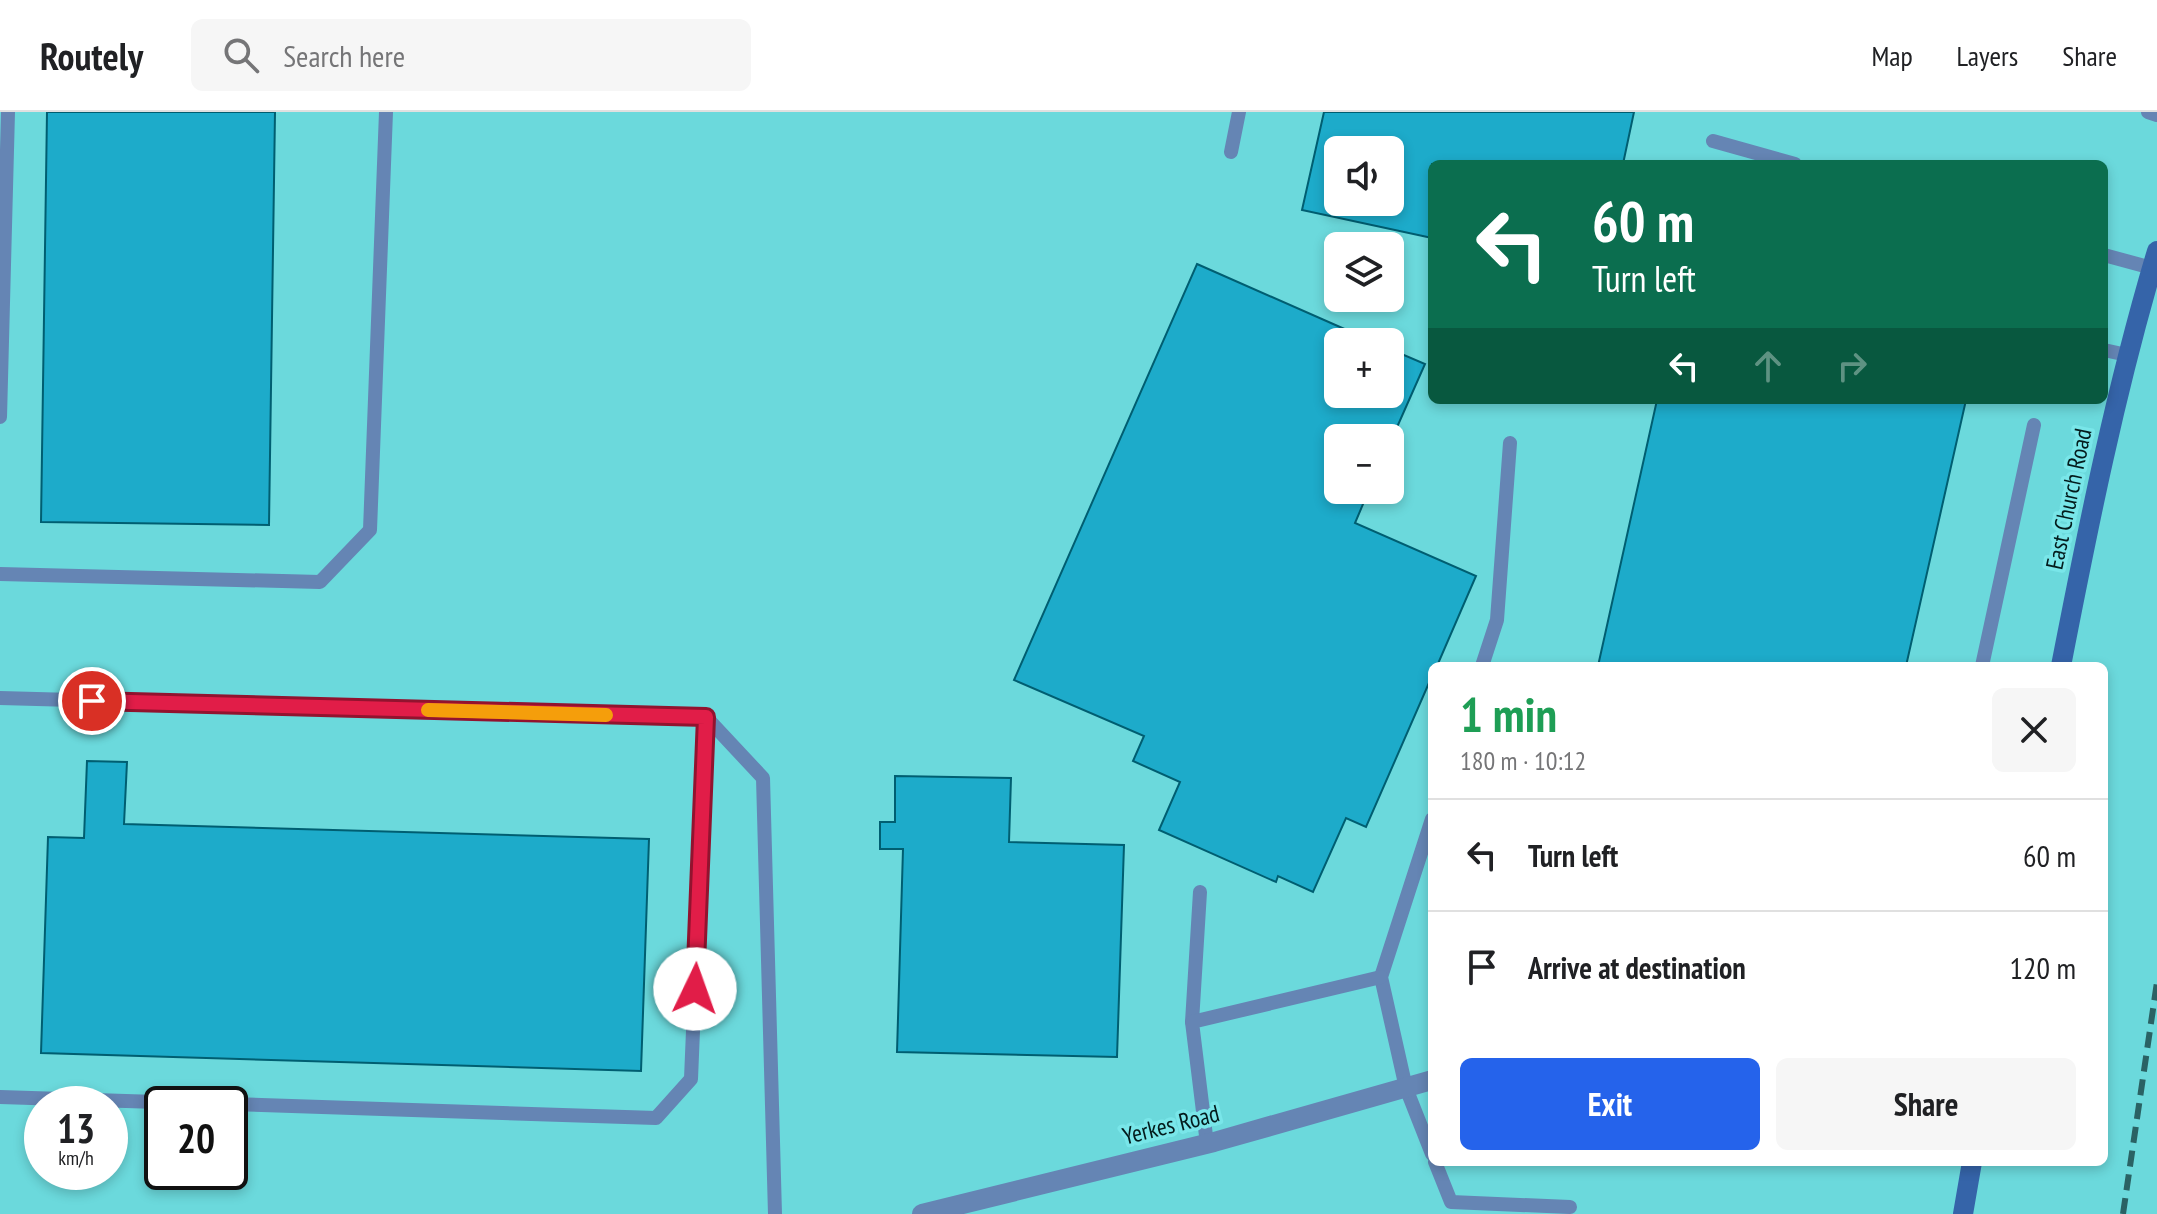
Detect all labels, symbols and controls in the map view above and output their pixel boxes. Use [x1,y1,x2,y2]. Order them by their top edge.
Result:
search box [191,19,751,91]
text: Routely [40,31,143,80]
icon: search [219,33,263,77]
text: Search here [283,36,405,75]
text: Map [1871,37,1913,74]
text: Layers [1957,37,2018,74]
text: Share [2062,37,2117,74]
map controls [1324,136,1404,504]
button: sound [1324,136,1404,216]
text: 60 m [1592,185,1694,257]
icon: left [1460,192,1564,296]
button: layers [1324,232,1404,312]
text: Turn left [1592,255,1696,302]
button: + [1324,328,1404,408]
icon: left [1662,344,1706,388]
icon: ahead [1746,344,1790,388]
icon: right [1830,344,1874,388]
button: − [1324,424,1404,504]
street label: East Church Road [2038,426,2099,572]
pin [58,667,126,735]
icon: arrive [70,679,114,723]
text: 1 min [1460,683,1557,745]
button: close [1992,688,2076,772]
text: 180 m · 10:12 [1460,744,1586,777]
icon: left [1460,833,1504,877]
text: Turn left [1528,836,1618,875]
text: 60 m [2023,836,2076,875]
icon: arrive [1460,945,1504,989]
position arrow [653,947,737,1031]
text: Arrive at destination [1528,948,1746,987]
text: 120 m [2010,948,2076,987]
button: Exit [1460,1058,1760,1150]
button: Share [1776,1058,2076,1150]
speed limit sign: 20 [144,1086,248,1190]
street label: Yerkes Road [1119,1098,1223,1152]
text: 13 [57,1102,95,1154]
text: km/h [58,1145,94,1171]

